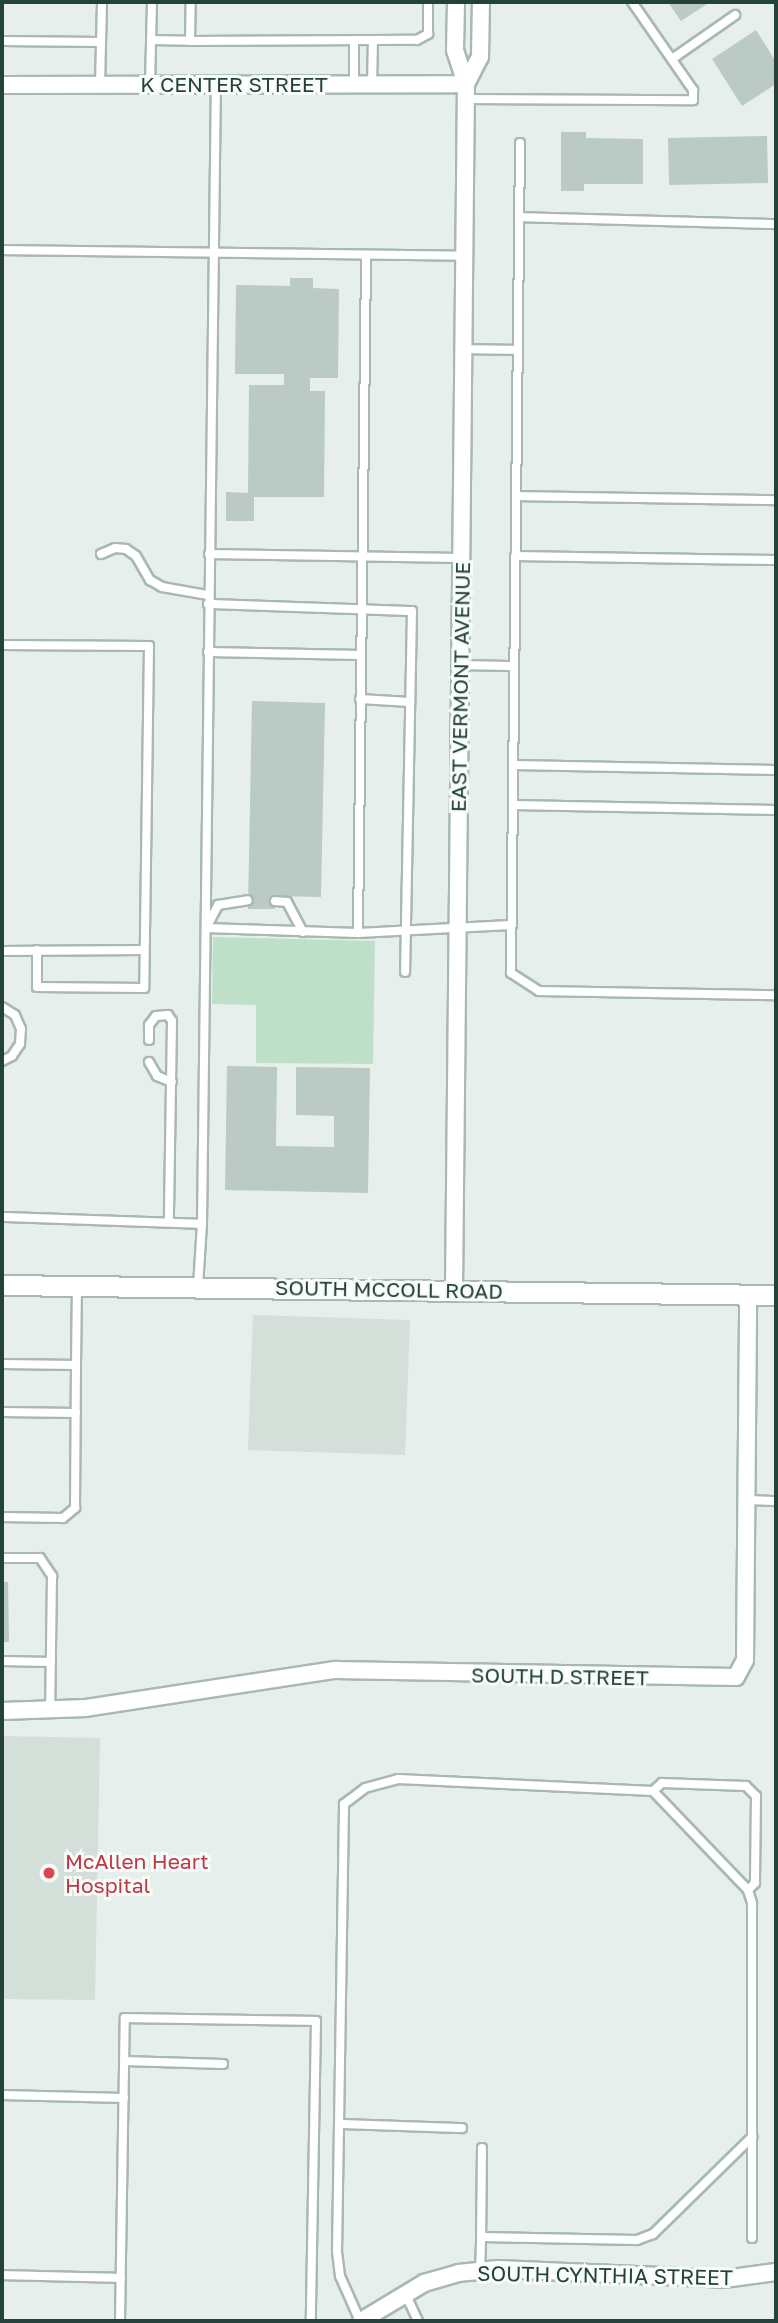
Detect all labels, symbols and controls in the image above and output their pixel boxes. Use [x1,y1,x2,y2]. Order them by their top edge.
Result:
street label: K CENTER STREET [140,71,328,97]
street label: EAST VERMONT AVENUE [445,562,475,812]
street label: SOUTH MCCOLL ROAD [275,1274,503,1304]
street label: SOUTH D STREET [471,1662,649,1690]
place label: McAllen Heart Hospital [65,1848,209,1898]
marker: McAllen Heart Hospital [39,1863,59,1883]
street label: SOUTH CYNTHIA STREET [477,2260,733,2290]

